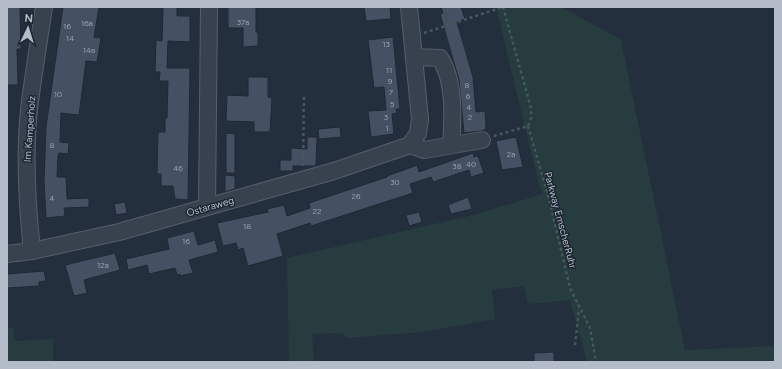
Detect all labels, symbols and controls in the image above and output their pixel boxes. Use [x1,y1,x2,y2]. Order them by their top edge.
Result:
north arrow [8,8,48,48]
text: N [24,12,33,25]
house number: 37a [237,17,249,27]
house number: 16a [81,18,93,28]
house number: 16 [63,21,71,31]
house number: 14 [66,33,74,43]
house number: 13 [382,39,390,49]
house number: 14a [83,45,95,55]
house number: 11 [386,65,392,75]
house number: 9 [388,76,393,86]
house number: 8 [465,80,470,90]
house number: 7 [389,87,394,97]
house number: 10 [54,89,62,99]
house number: 6 [466,91,471,101]
street label: Im Kamperholz [21,95,38,163]
house number: 5 [390,99,395,109]
house number: 4 [467,102,472,112]
house number: 3 [384,112,388,122]
house number: 2 [468,112,472,122]
house number: 1 [385,123,389,133]
house number: 8 [50,140,55,150]
house number: 2a [507,149,515,159]
house number: 40 [466,159,476,169]
house number: 38 [452,161,462,171]
house number: 46 [173,163,183,173]
street label: Parkway EmscherRuhr [541,171,580,270]
house number: 30 [390,177,400,187]
house number: 26 [352,191,361,201]
house number: 4 [50,193,55,203]
street label: Ostaraweg [185,193,235,219]
house number: 22 [313,206,321,216]
house number: 18 [243,221,251,231]
house number: 16 [182,236,190,246]
house number: 12a [97,260,109,270]

